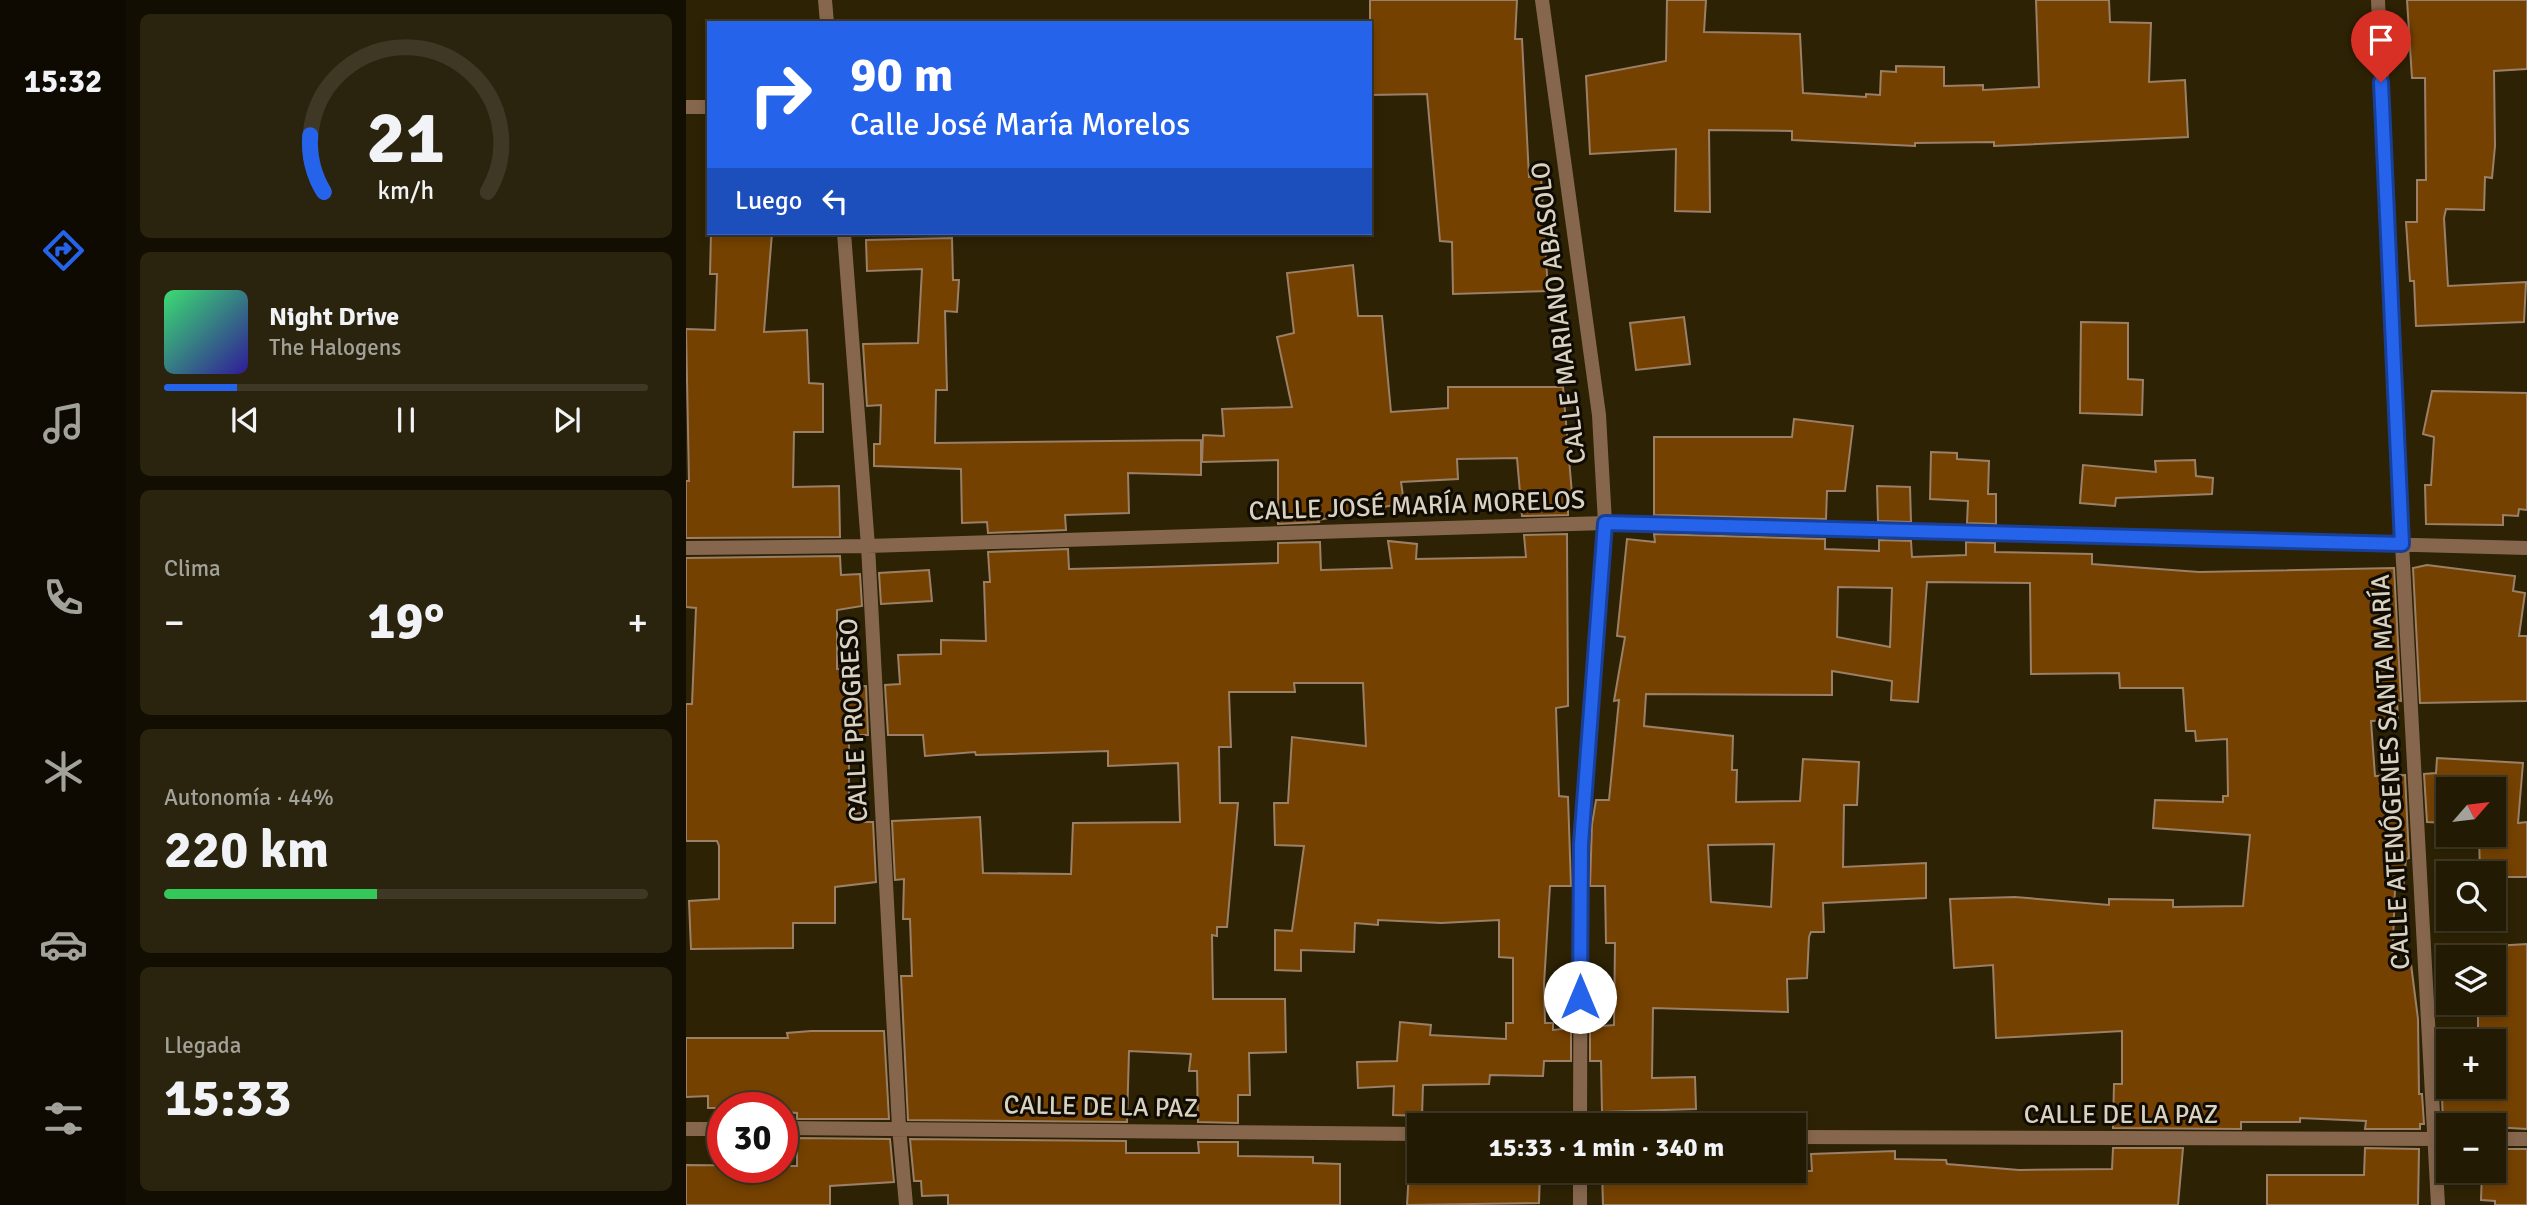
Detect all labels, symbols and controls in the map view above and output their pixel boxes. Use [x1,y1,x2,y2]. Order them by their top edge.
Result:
pin [2351,10,2411,82]
icon: arrive [2362,21,2400,59]
text: 90 m [850,45,953,105]
icon: right [735,49,826,140]
text: 15:32 [24,62,102,101]
text: 21 [367,94,445,183]
text: Calle José María Morelos [850,105,1190,144]
street label: CALLE MARIANO ABASOLO [1525,160,1593,466]
text: km/h [378,175,434,206]
icon: left [816,182,854,220]
text: Luego [735,185,802,217]
icon: directions [39,226,88,275]
text: Night Drive [269,301,399,333]
text: The Halogens [269,333,401,362]
icon: music [39,399,88,448]
icon: previous [226,401,264,439]
icon: pause [387,401,425,439]
icon: next [548,401,586,439]
street label: CALLE JOSÉ MARÍA MORELOS [1248,484,1586,528]
text: Clima [164,554,221,583]
icon: phone [39,573,88,622]
street label: CALLE ATENÓGENES SANTA MARÍA [2365,573,2417,971]
text: 19° [368,589,444,653]
text: − [164,599,185,646]
text: + [627,599,648,646]
street label: CALLE PROGRESO [833,617,875,823]
icon: climate [39,747,88,796]
north arrow [2436,777,2506,847]
map controls [2436,777,2506,1183]
text: Autonomía · 44% [164,783,334,812]
text: 220 km [164,818,329,882]
button: search [2436,861,2506,931]
icon: car [39,920,88,969]
button: layers [2436,945,2506,1015]
position arrow [1543,960,1617,1034]
button: + [2436,1029,2506,1099]
text: Llegada [164,1031,241,1060]
text: 15:33 [164,1066,292,1130]
street label: CALLE DE LA PAZ [1003,1089,1199,1125]
speed limit sign: 30 [707,1092,798,1183]
icon: filters [39,1094,88,1143]
street label: CALLE DE LA PAZ [2024,1099,2218,1131]
button: − [2436,1113,2506,1183]
text: 15:33 · 1 min · 340 m [1489,1132,1724,1164]

